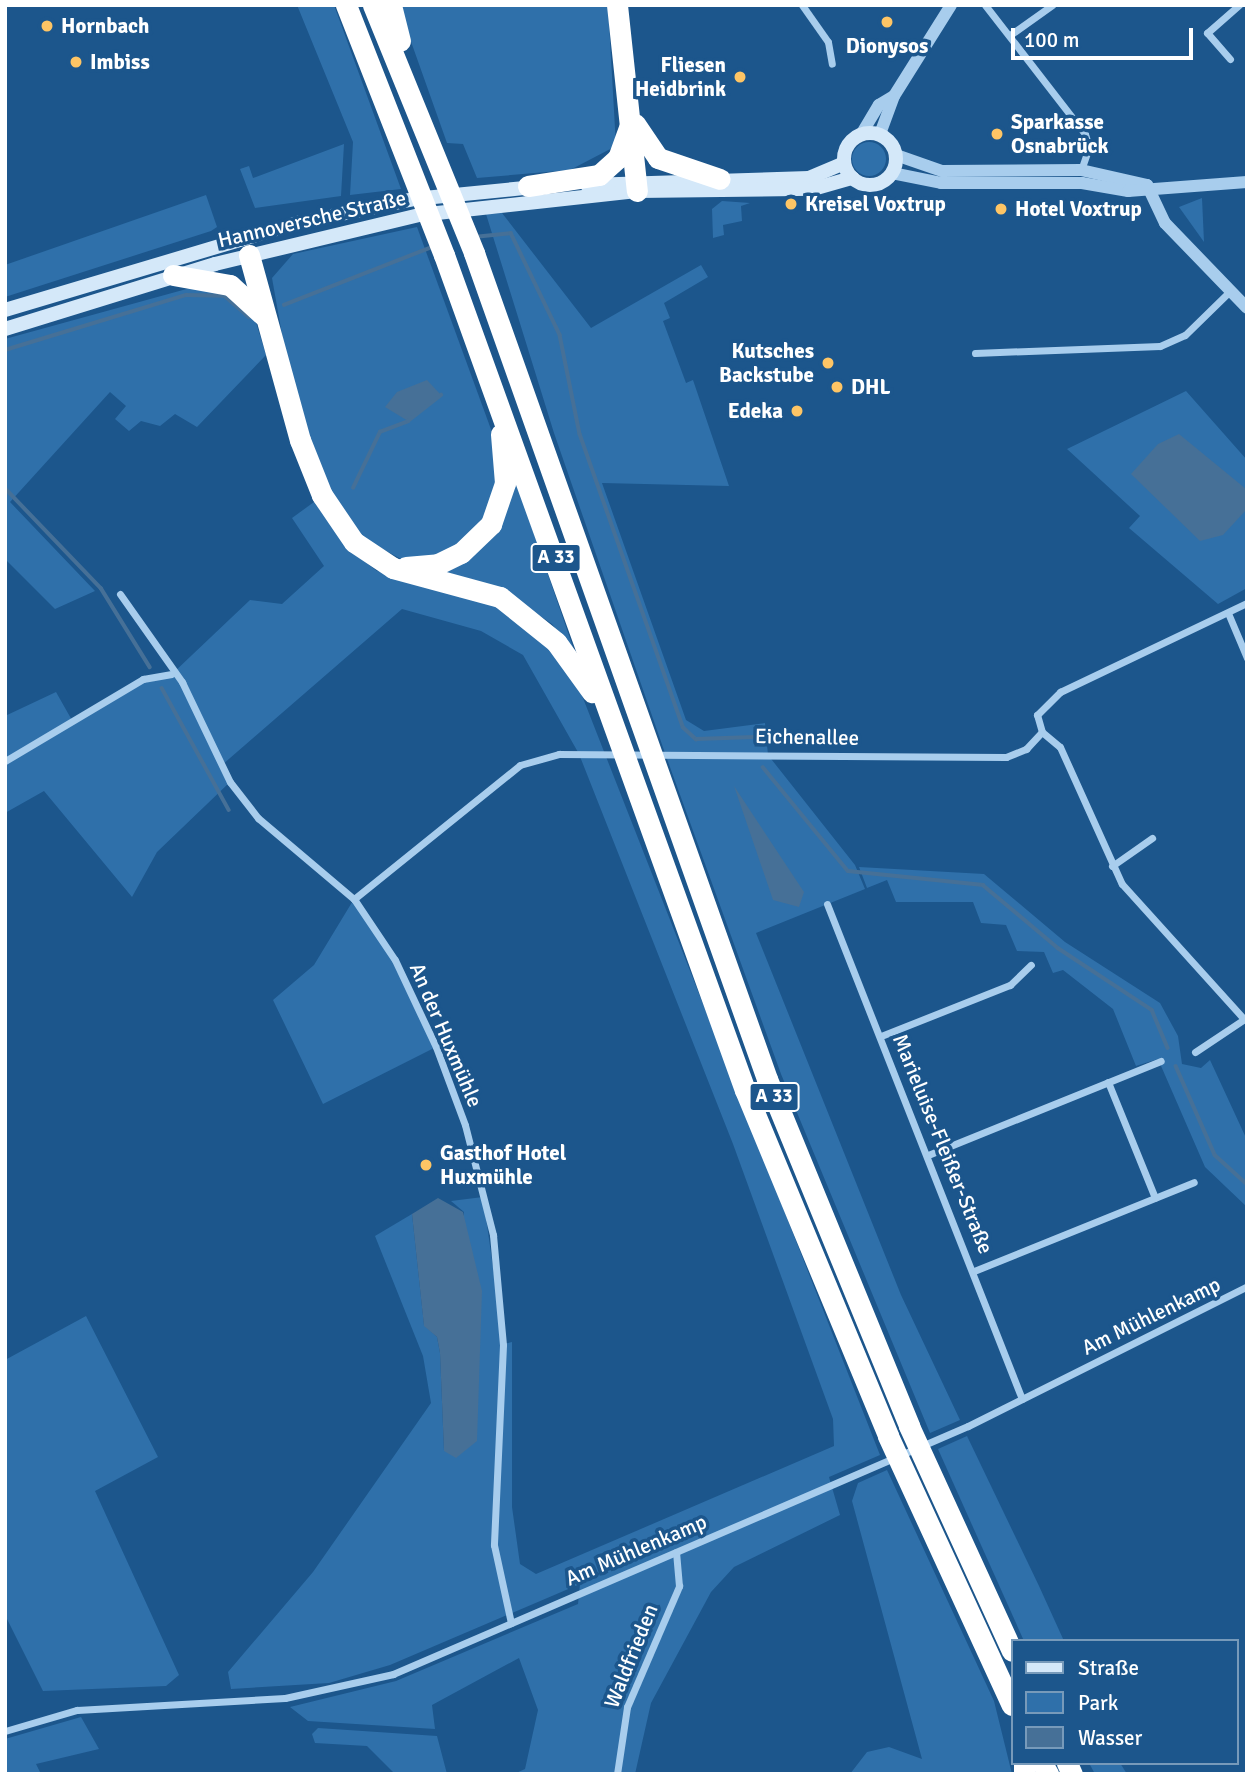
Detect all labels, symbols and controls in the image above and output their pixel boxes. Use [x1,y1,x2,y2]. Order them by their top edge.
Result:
place label: Hornbach [61,13,149,39]
marker: Dionysos [879,14,895,30]
scale bar [1014,14,1196,58]
marker: Hornbach [39,18,55,34]
text: 100 m [1024,27,1079,53]
place label: Dionysos [846,33,928,59]
place label: Imbiss [90,49,150,75]
place label: Fliesen Heidbrink [635,52,726,102]
marker: Imbiss [68,54,84,70]
marker: Fliesen Heidbrink [732,69,748,85]
place label: Sparkasse Osnabrück [1011,109,1109,159]
marker: Sparkasse Osnabrück [989,126,1005,142]
street label: Hannoversche Straße [215,185,409,253]
place label: Kreisel Voxtrup [805,191,946,217]
marker: Kreisel Voxtrup [783,196,799,212]
place label: Hotel Voxtrup [1015,196,1142,222]
marker: Hotel Voxtrup [993,201,1009,217]
place label: Kutsches Backstube [719,338,814,388]
marker: Kutsches Backstube [820,355,836,371]
place label: DHL [851,374,890,400]
marker: DHL [829,379,845,395]
place label: Edeka [728,398,783,424]
marker: Edeka [789,403,805,419]
road number: A 33 [530,542,582,573]
street label: Eichenallee [755,723,859,751]
street label: An der Huxmühle [404,959,488,1111]
street label: Marieluise-Fleißer-Straße [887,1031,999,1257]
road number: A 33 [748,1082,800,1112]
place label: Gasthof Hotel Huxmühle [440,1140,566,1190]
marker: Gasthof Hotel Huxmühle [418,1157,434,1173]
street label: Am Mühlenkamp [1078,1272,1224,1360]
street label: Am Mühlenkamp [562,1509,710,1591]
street label: Waldfrieden [599,1600,663,1712]
legend [1010,1639,1238,1765]
text: Straße [1078,1655,1139,1681]
text: Park [1078,1690,1118,1716]
text: Wasser [1078,1725,1142,1751]

